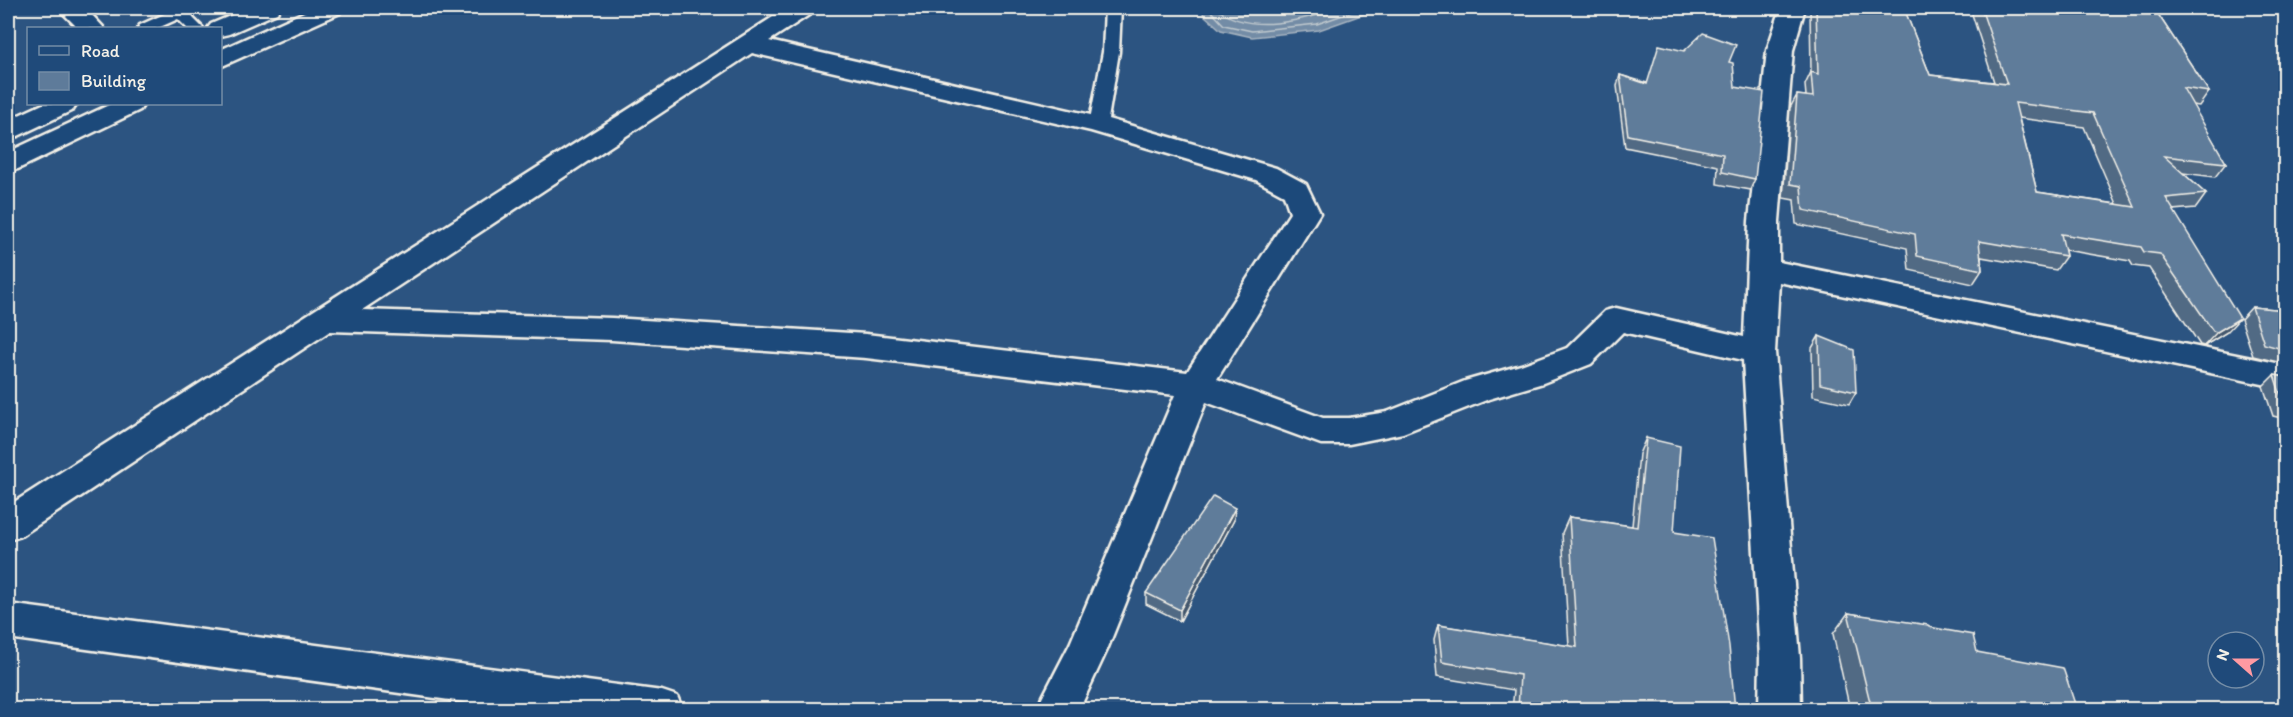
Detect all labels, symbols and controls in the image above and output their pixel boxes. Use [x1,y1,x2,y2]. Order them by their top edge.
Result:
legend [27,27,222,105]
text: Road [81,40,120,62]
text: Building [81,70,147,92]
north arrow [2206,630,2266,690]
text: N [2212,646,2233,663]

